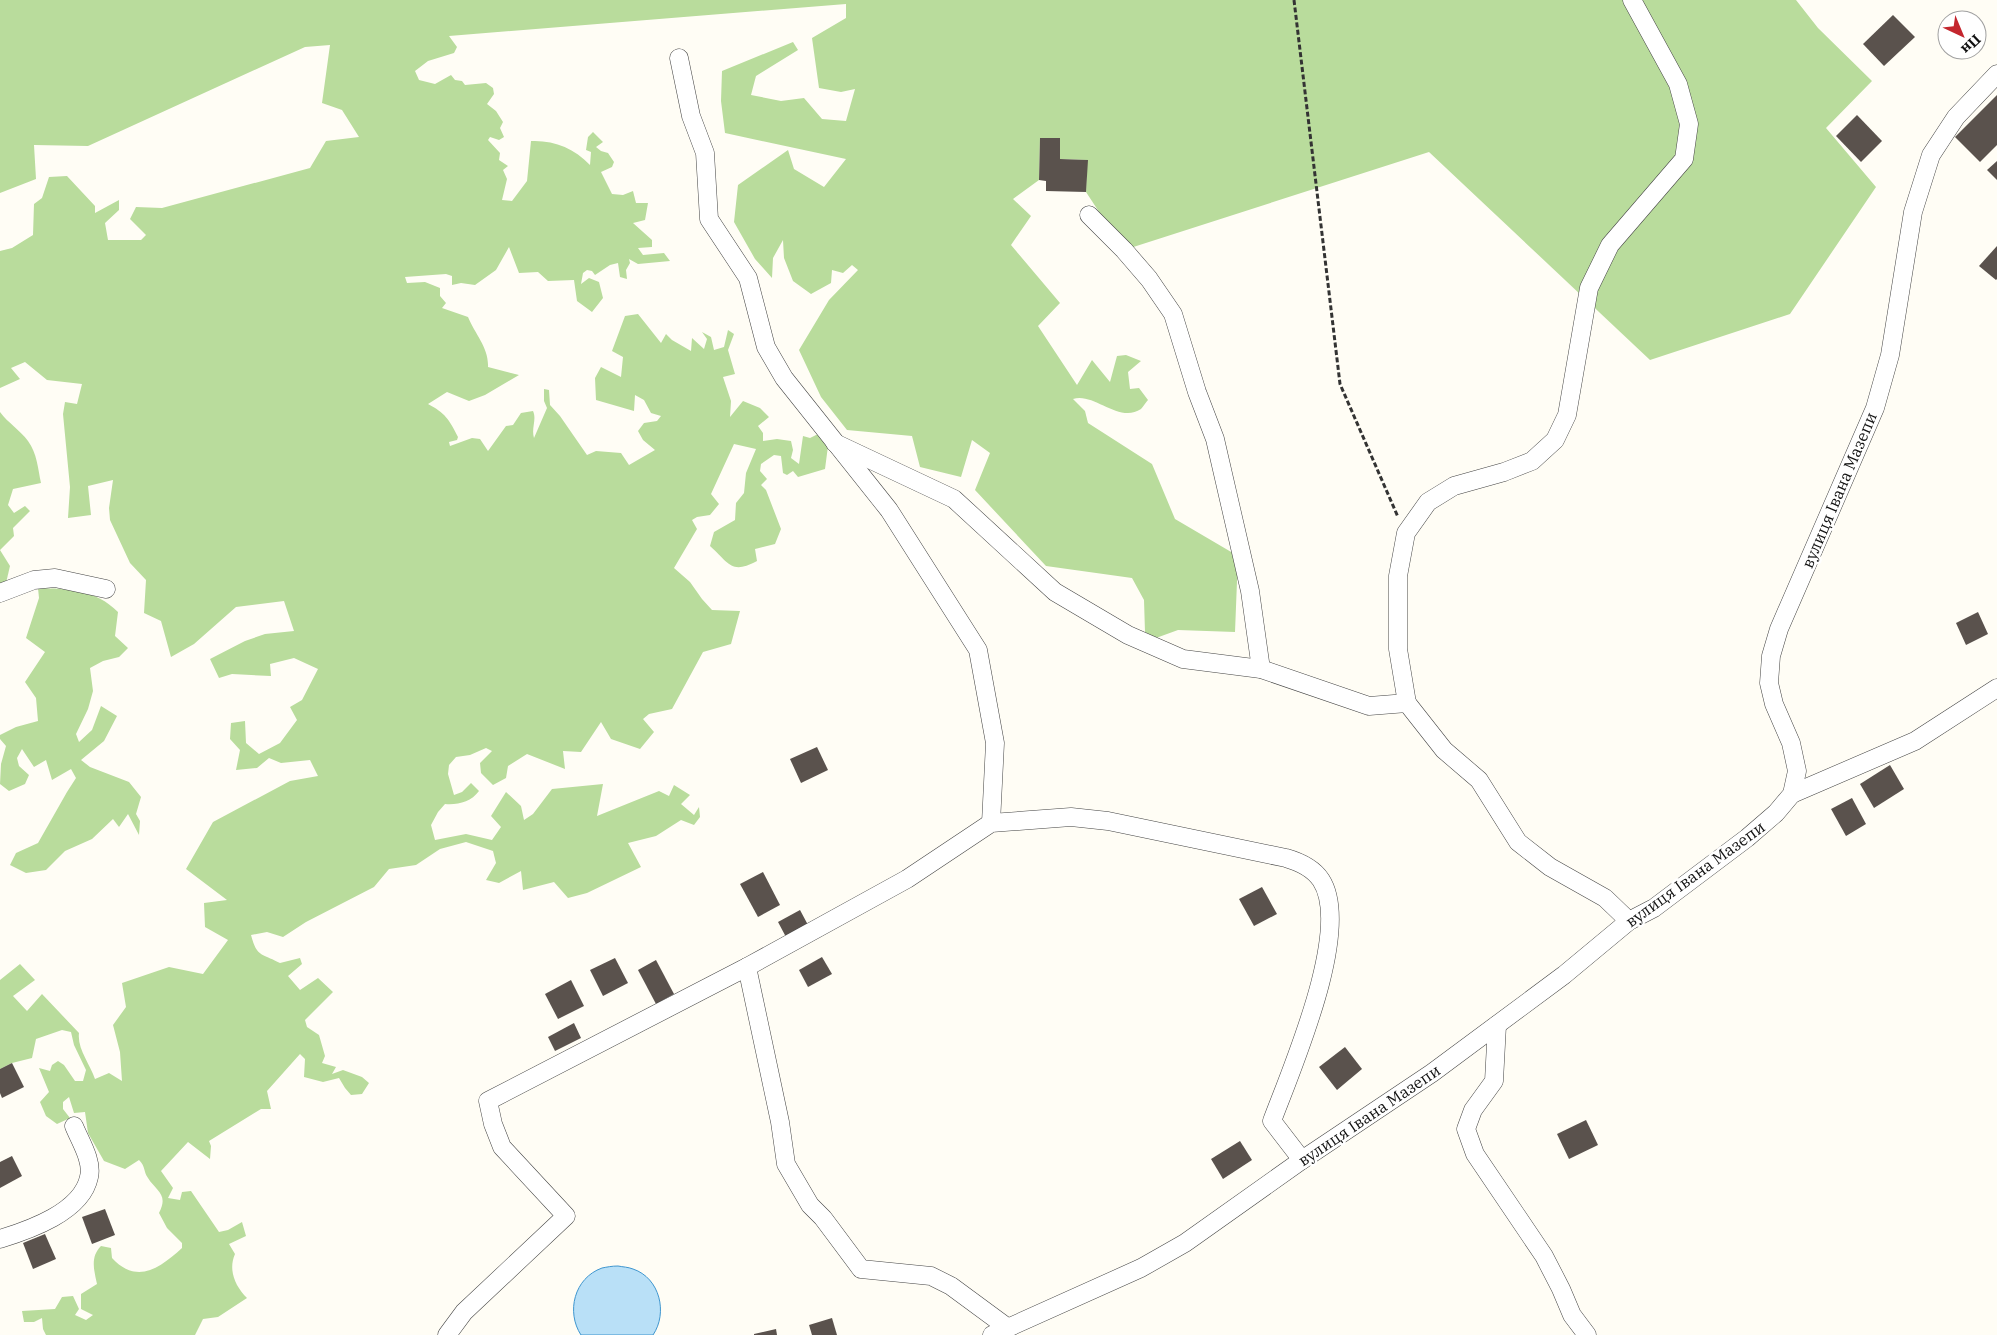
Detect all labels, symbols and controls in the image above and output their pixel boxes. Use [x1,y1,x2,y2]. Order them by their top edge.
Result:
north arrow [1937,10,1987,60]
text: Пн [1957,31,1985,58]
street label: вулиця Івана Мазепи [1797,409,1881,571]
street label: вулиця Івана Мазепи [1621,817,1769,931]
street label: вулиця Івана Мазепи [1294,1060,1444,1170]

